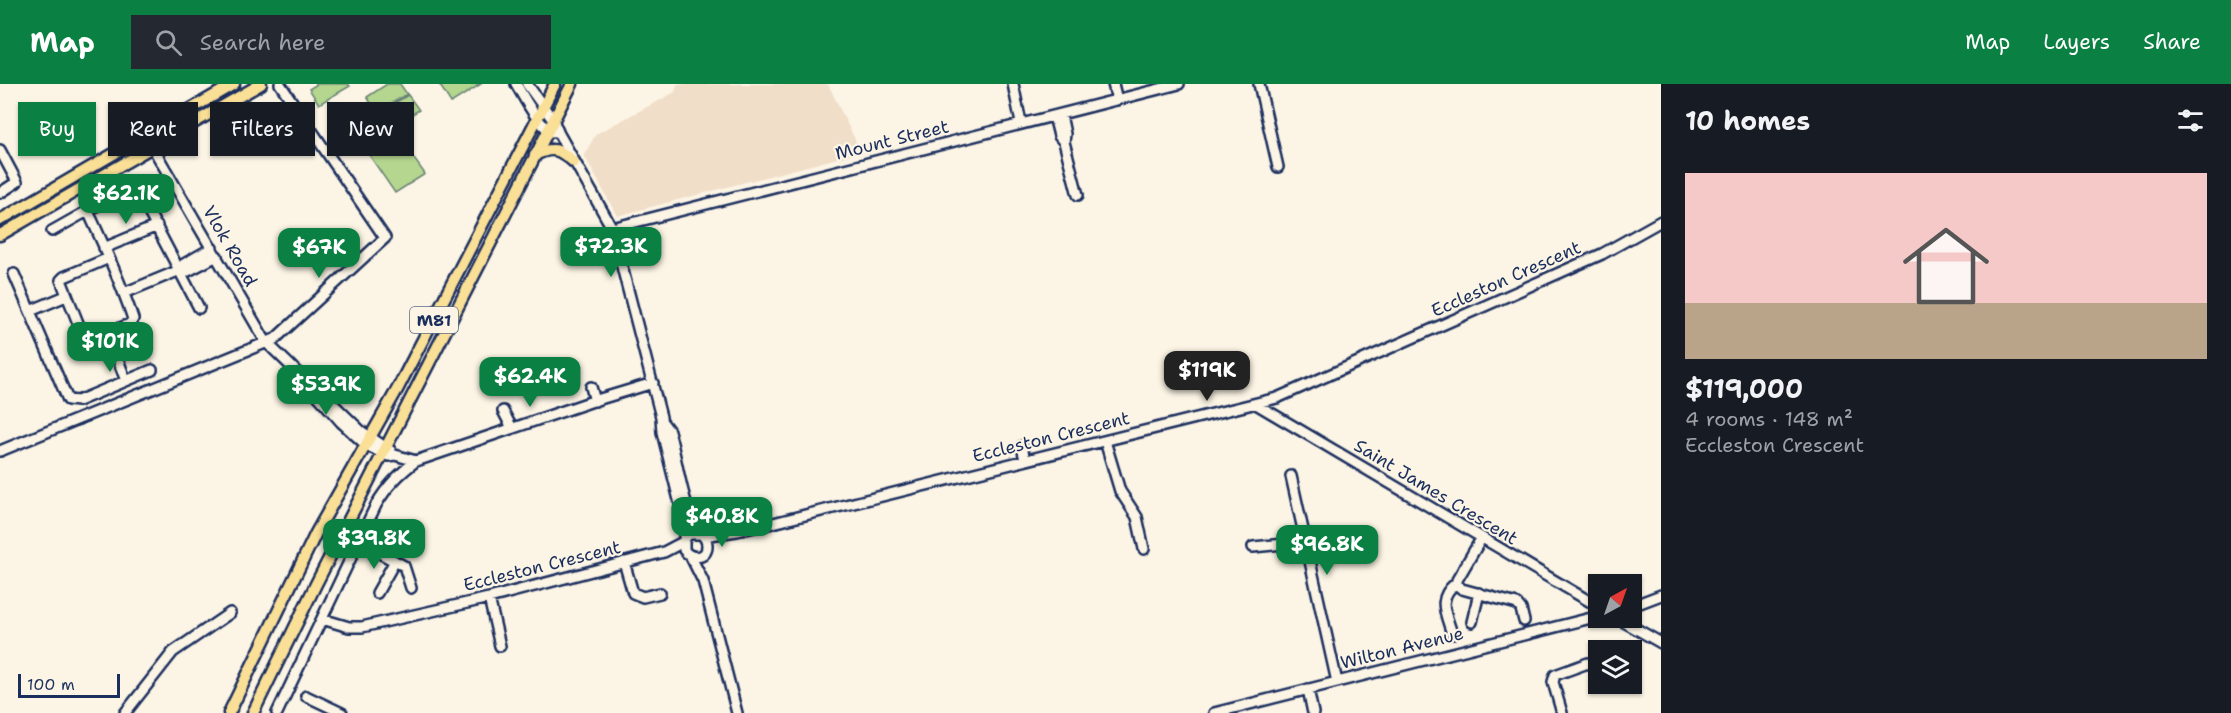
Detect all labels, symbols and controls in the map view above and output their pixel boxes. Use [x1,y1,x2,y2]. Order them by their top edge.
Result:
search box [131,15,551,69]
text: Map [30,23,95,61]
icon: search [152,26,185,59]
text: Search here [200,28,325,57]
text: Map [1965,28,2010,56]
text: Layers [2043,28,2110,56]
text: Share [2143,28,2201,56]
chip: Buy [18,102,96,156]
chip: Rent [108,102,198,156]
chip: Filters [210,102,315,156]
chip: New [327,102,414,156]
text: 10 homes [1685,103,1810,138]
icon: filters [2174,104,2207,137]
street label: Mount Street [833,114,951,166]
pin: $62.1K [77,174,175,225]
text: $62.1K [92,180,160,206]
street label: Vlok Road [197,201,263,291]
icon: home [1892,212,2000,320]
pin: $72.3K [562,227,660,278]
pin: $67K [283,228,355,279]
text: $72.3K [574,233,648,259]
text: $67K [292,234,346,260]
street label: Eccleston Crescent [1427,235,1585,323]
road number: M81 [410,307,458,333]
pin: $101K [68,322,152,373]
text: $101K [81,328,139,354]
pin: $119K [1165,351,1249,402]
pin: $62.4K [481,357,579,408]
text: $119K [1178,357,1236,383]
text: $62.4K [493,363,567,389]
pin: $53.9K [277,365,375,416]
text: $53.9K [291,371,361,397]
text: $119,000 [1685,371,1803,406]
street label: Eccleston Crescent [970,406,1132,468]
text: 4 rooms · 148 m² [1685,406,1853,432]
text: Eccleston Crescent [1685,432,1864,458]
street label: Saint James Crescent [1350,434,1522,550]
pin: $40.8K [673,497,771,548]
text: $40.8K [685,503,759,529]
pin: $39.8K [325,519,423,570]
text: $39.8K [337,525,411,551]
pin: $96.8K [1278,525,1376,576]
text: $96.8K [1290,531,1364,557]
street label: Eccleston Crescent [461,535,623,597]
north arrow [1588,574,1642,628]
map controls [1588,574,1642,694]
street label: Wilton Avenue [1338,621,1466,675]
button: layers [1588,640,1642,694]
scale bar [18,671,120,698]
text: 100 m [27,674,75,695]

